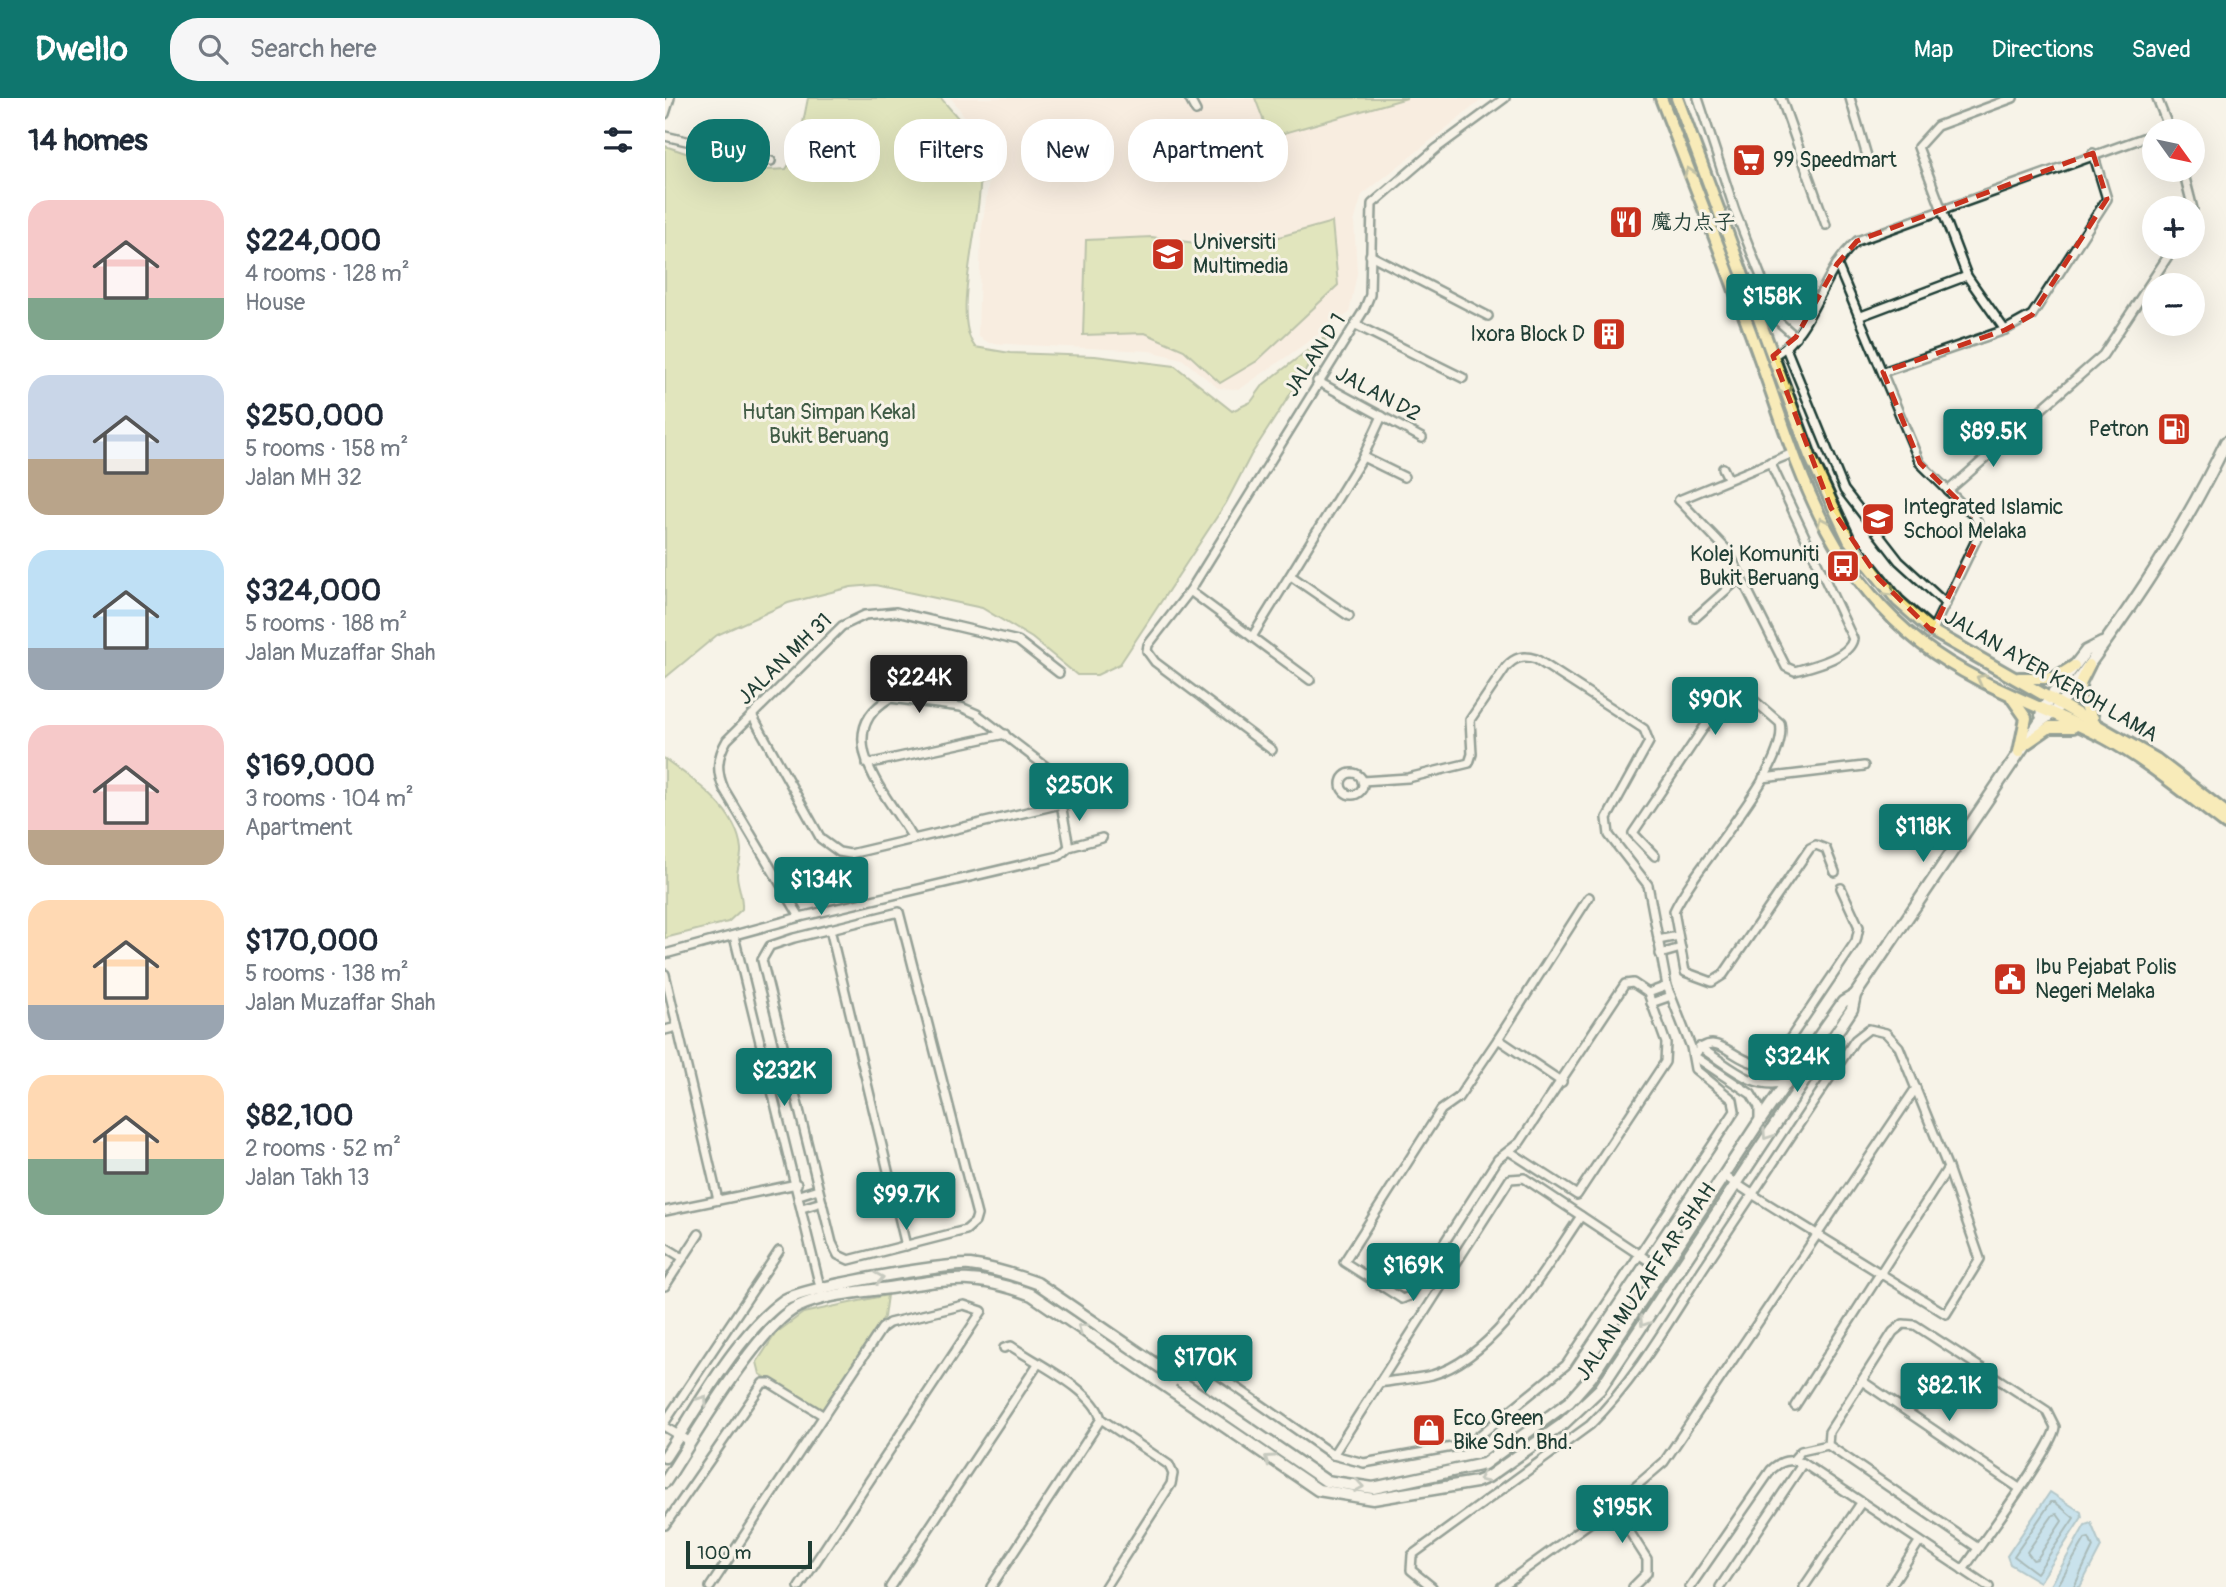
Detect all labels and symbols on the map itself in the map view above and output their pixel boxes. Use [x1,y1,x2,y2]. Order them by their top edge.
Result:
north arrow [2142,119,2205,182]
supermarket icon: 99 Speedmart [1730,141,1768,179]
place label: 99 Speedmart [1773,147,1897,174]
one-way arrow [1684,167,1698,179]
restaurant icon: 魔力点子 [1607,203,1645,241]
place label: 魔力点子 [1651,209,1735,236]
place label: Universiti Multimedia [1193,229,1288,280]
school or university icon: Universiti Multimedia [1149,235,1187,273]
pin: $158K [1723,274,1821,334]
street label: JALAN D 1 [1278,308,1352,402]
building icon: Ixora Block D [1590,315,1628,353]
place label: Ixora Block D [1470,321,1585,348]
street label: JALAN D2 [1331,360,1425,428]
one-way arrow [1777,385,1791,397]
park label: Hutan Simpan Kekal Bukit Beruang [742,399,916,450]
pin: $89.5K [1936,410,2050,469]
fuel station icon: Petron [2155,410,2193,448]
place label: Petron [2089,416,2149,443]
place label: Integrated Islamic School Melaka [1903,494,2063,545]
school or university icon: Integrated Islamic School Melaka [1859,500,1897,538]
one-way arrow [1817,517,1831,529]
place label: Kolej Komuniti Bukit Beruang [1690,541,1819,592]
bus stop icon: Kolej Komuniti Bukit Beruang [1824,547,1862,585]
one-way arrow [1882,583,1894,596]
street label: JALAN AYER KEROH LAMA [1939,604,2163,748]
street label: JALAN MH 31 [732,607,838,711]
pin: $224K [870,656,968,715]
one-way arrow [1976,674,1988,687]
pin: $90K [1674,678,1756,737]
pin: $250K [1030,764,1128,823]
pin: $118K [1874,804,1972,864]
pin: $134K [772,858,870,917]
place label: Ibu Pejabat Polis Negeri Melaka [2035,954,2177,1005]
public building icon: Ibu Pejabat Polis Negeri Melaka [1991,960,2029,998]
pin: $324K [1748,1034,1846,1094]
pin: $232K [735,1048,833,1108]
one-way arrow [1763,1127,1776,1140]
pin: $99.7K [849,1172,963,1232]
street label: JALAN MUZAFFAR SHAH [1570,1178,1722,1386]
pin: $169K [1364,1244,1462,1303]
one-way arrow [873,1271,884,1286]
one-way arrow [1639,1314,1652,1327]
one-way arrow [1077,1324,1090,1336]
pin: $170K [1156,1336,1254,1395]
pin: $82.1K [1892,1364,2006,1423]
one-way arrow [695,1395,707,1408]
place label: Eco Green Bike Sdn. Bhd. [1453,1405,1573,1456]
shop icon: Eco Green Bike Sdn. Bhd. [1410,1411,1448,1449]
one-way arrow [1264,1454,1277,1467]
one-way arrow [1478,1470,1490,1484]
one-way arrow [1353,1478,1365,1493]
pin: $195K [1573,1486,1671,1545]
scale bar [686,1538,812,1570]

